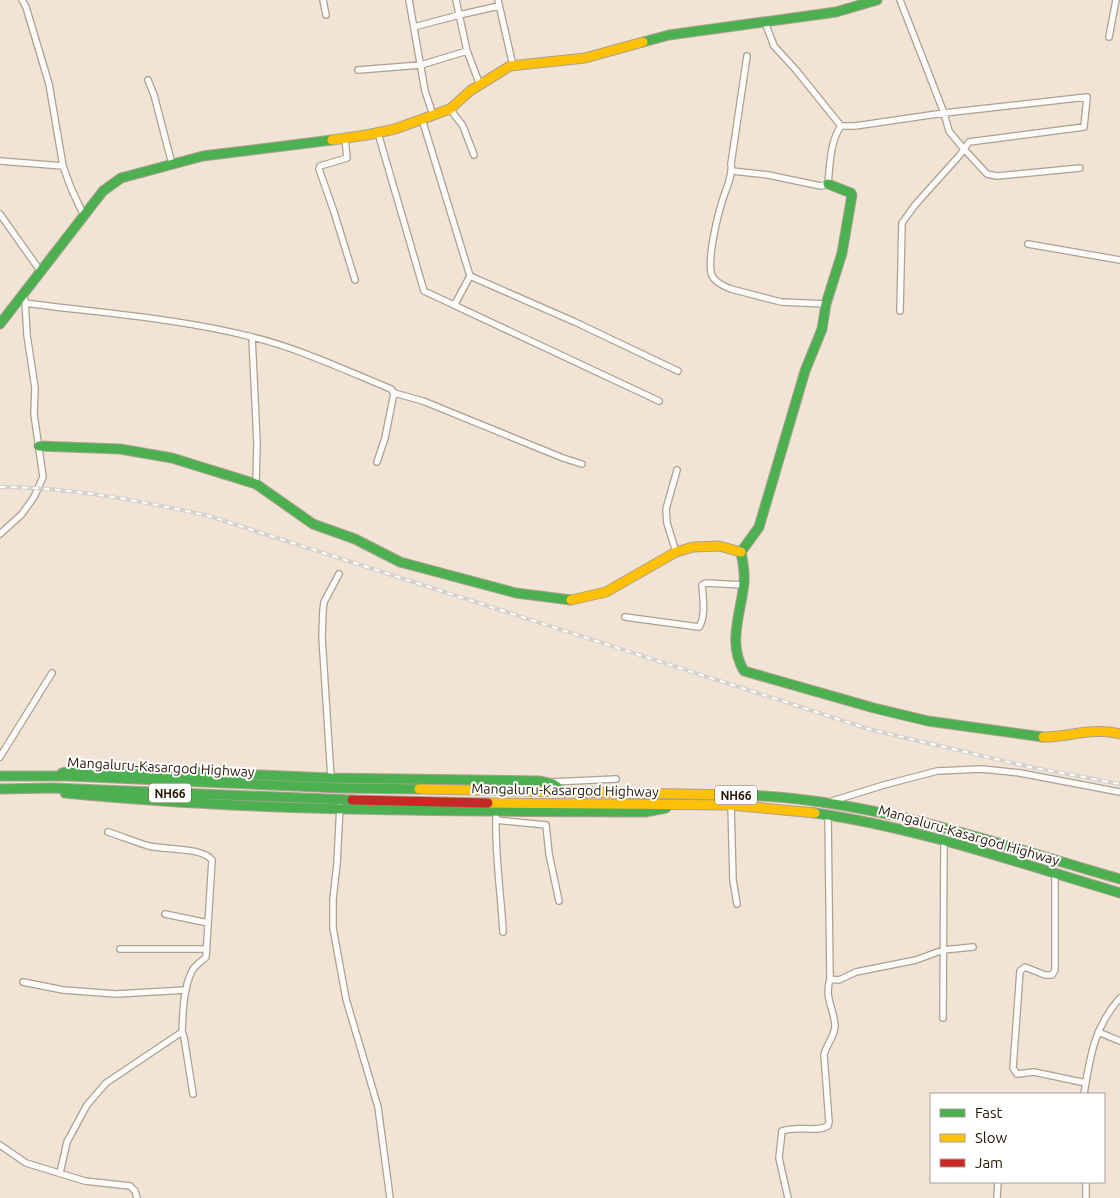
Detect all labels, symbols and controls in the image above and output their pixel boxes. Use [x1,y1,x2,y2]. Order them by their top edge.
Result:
street label: Mangaluru-Kasargod Highway [67,754,255,780]
street label: Mangaluru-Kasargod Highway [471,780,659,800]
road number: NH66 [149,784,191,802]
road number: NH66 [715,786,757,804]
street label: Mangaluru-Kasargod Highway [877,801,1062,869]
legend [930,1093,1105,1183]
text: Fast [975,1104,1003,1121]
text: Slow [975,1129,1008,1146]
text: Jam [975,1154,1003,1171]

